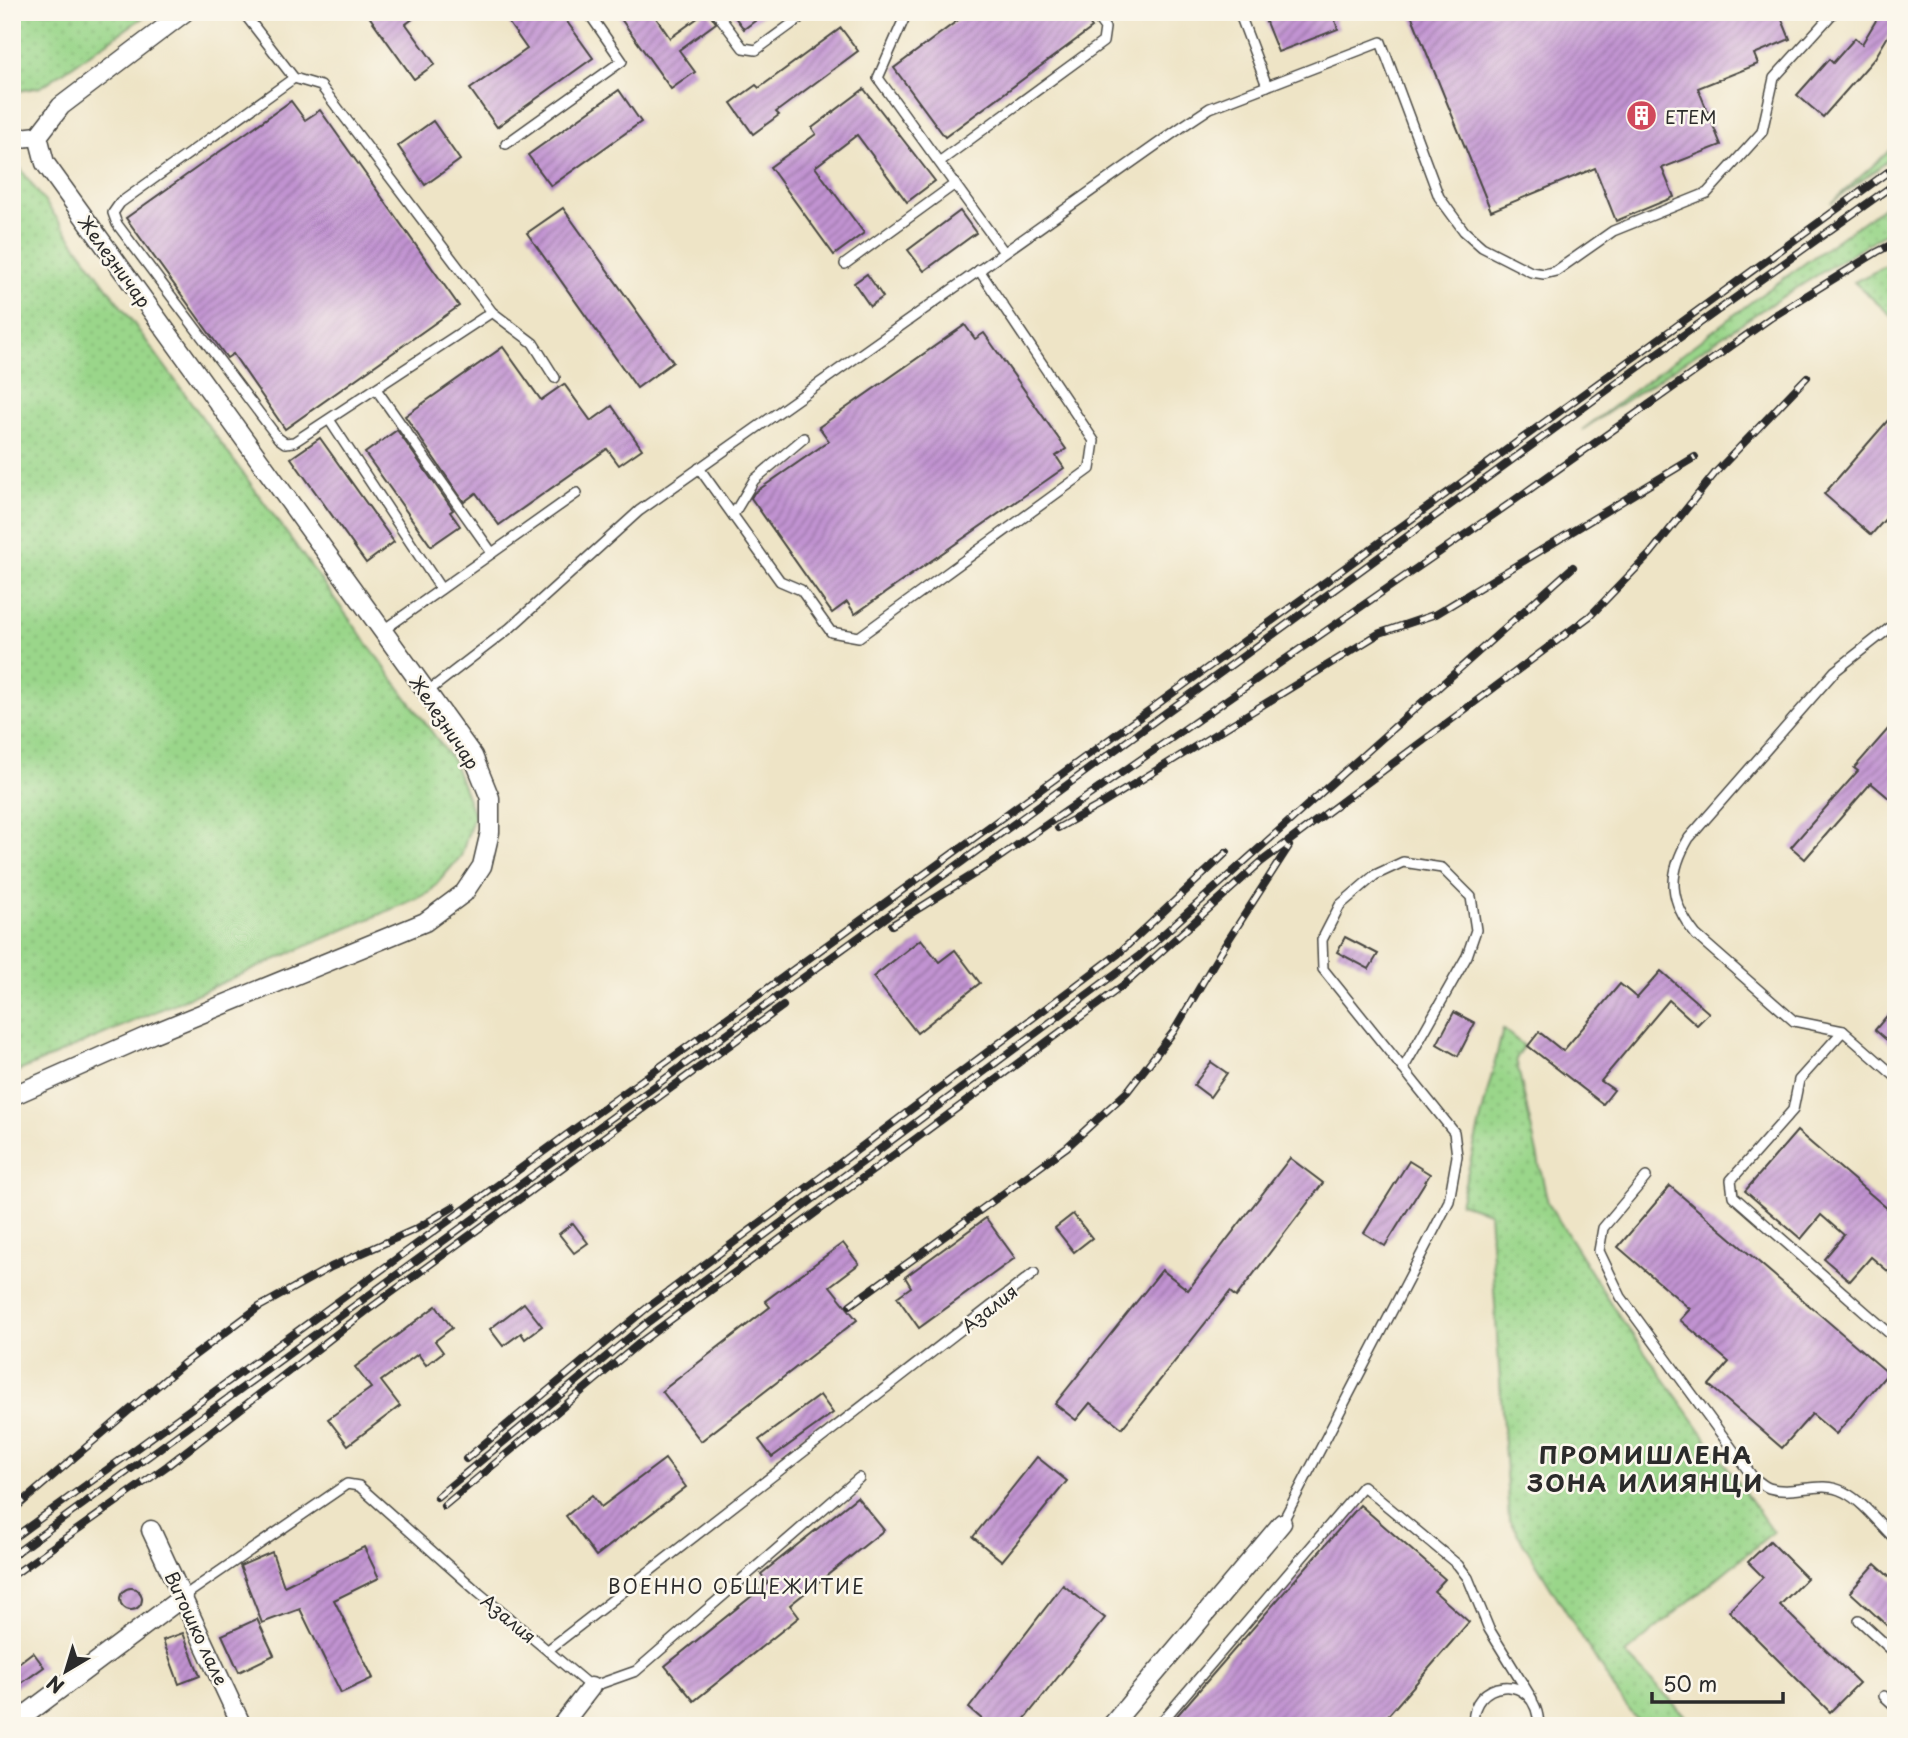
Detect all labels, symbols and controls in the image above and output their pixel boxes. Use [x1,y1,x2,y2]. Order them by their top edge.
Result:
building icon: ЕТЕМ [1625,99,1659,133]
place label: ЕТЕМ [1665,103,1716,130]
street label: Железничар [72,209,158,313]
street label: Железничар [404,670,486,774]
street label: Азалия [955,1277,1023,1339]
district label: ПРОМИШЛЕНА ЗОНА ИЛИЯНЦИ [1527,1436,1764,1500]
street label: Витошко лале [159,1567,235,1689]
district label: ВОЕННО ОБЩЕЖИТИЕ [608,1572,866,1600]
street label: Азалия [476,1587,542,1649]
north arrow [32,1636,102,1706]
scale bar [1652,1661,1784,1705]
text: 50 m [1663,1667,1717,1699]
text: N [40,1670,69,1701]

